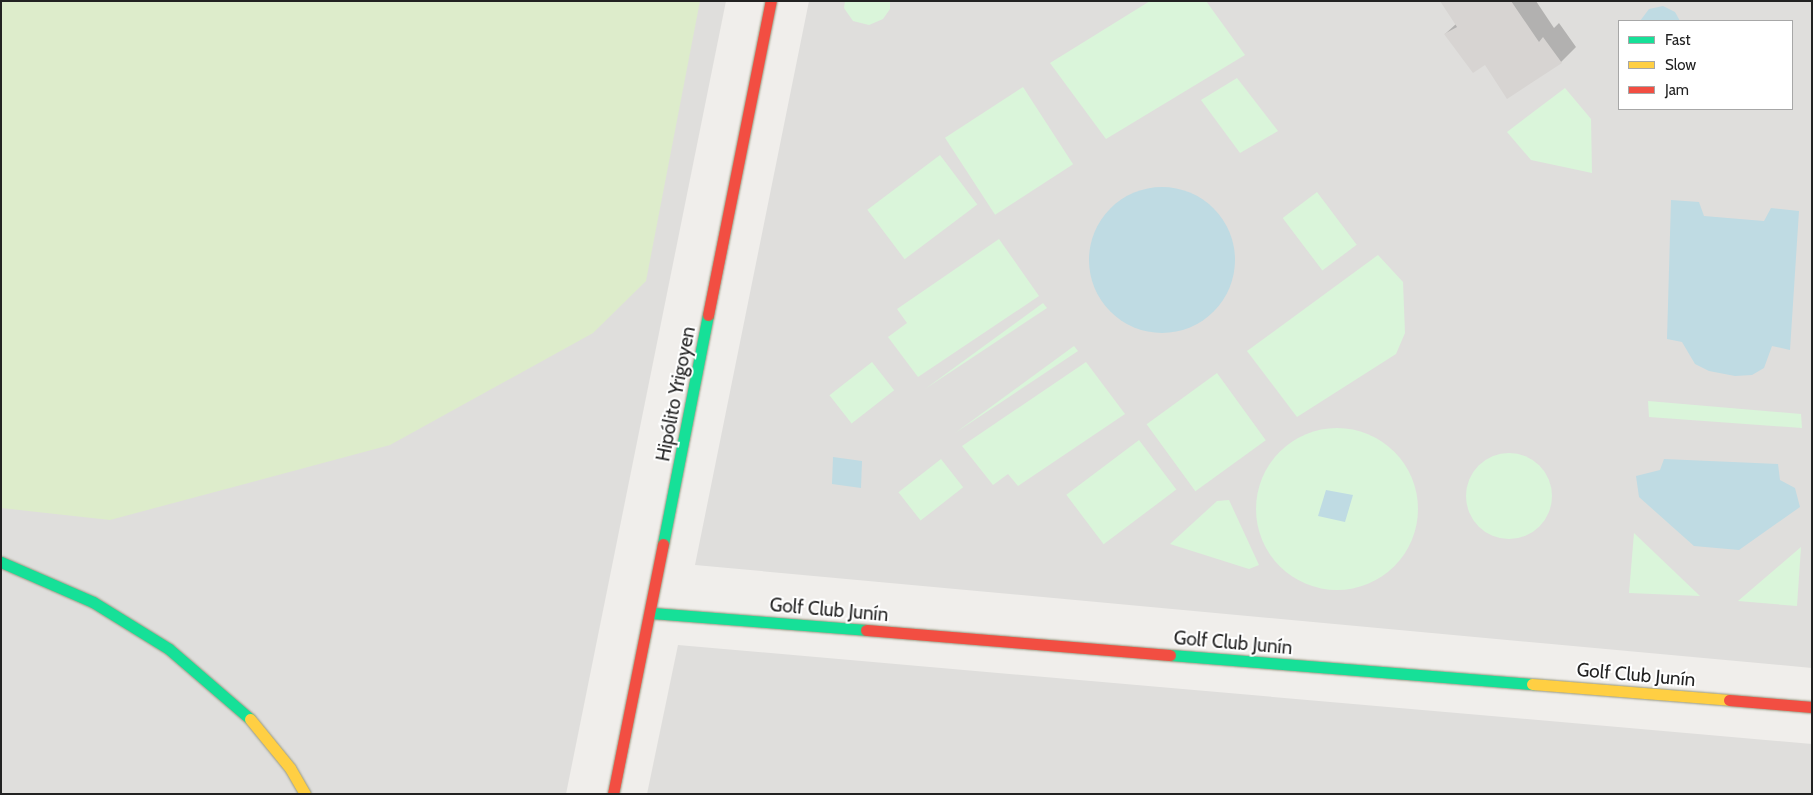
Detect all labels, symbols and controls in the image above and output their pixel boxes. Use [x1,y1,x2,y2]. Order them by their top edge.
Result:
legend [1618,20,1793,110]
text: Fast [1665,31,1690,49]
text: Slow [1665,56,1696,74]
text: Jam [1665,81,1689,99]
street label: Hipólito Yrigoyen [652,325,700,463]
street label: Golf Club Junín [769,593,889,627]
street label: Golf Club Junín [1173,626,1293,660]
street label: Golf Club Junín [1576,658,1696,692]

